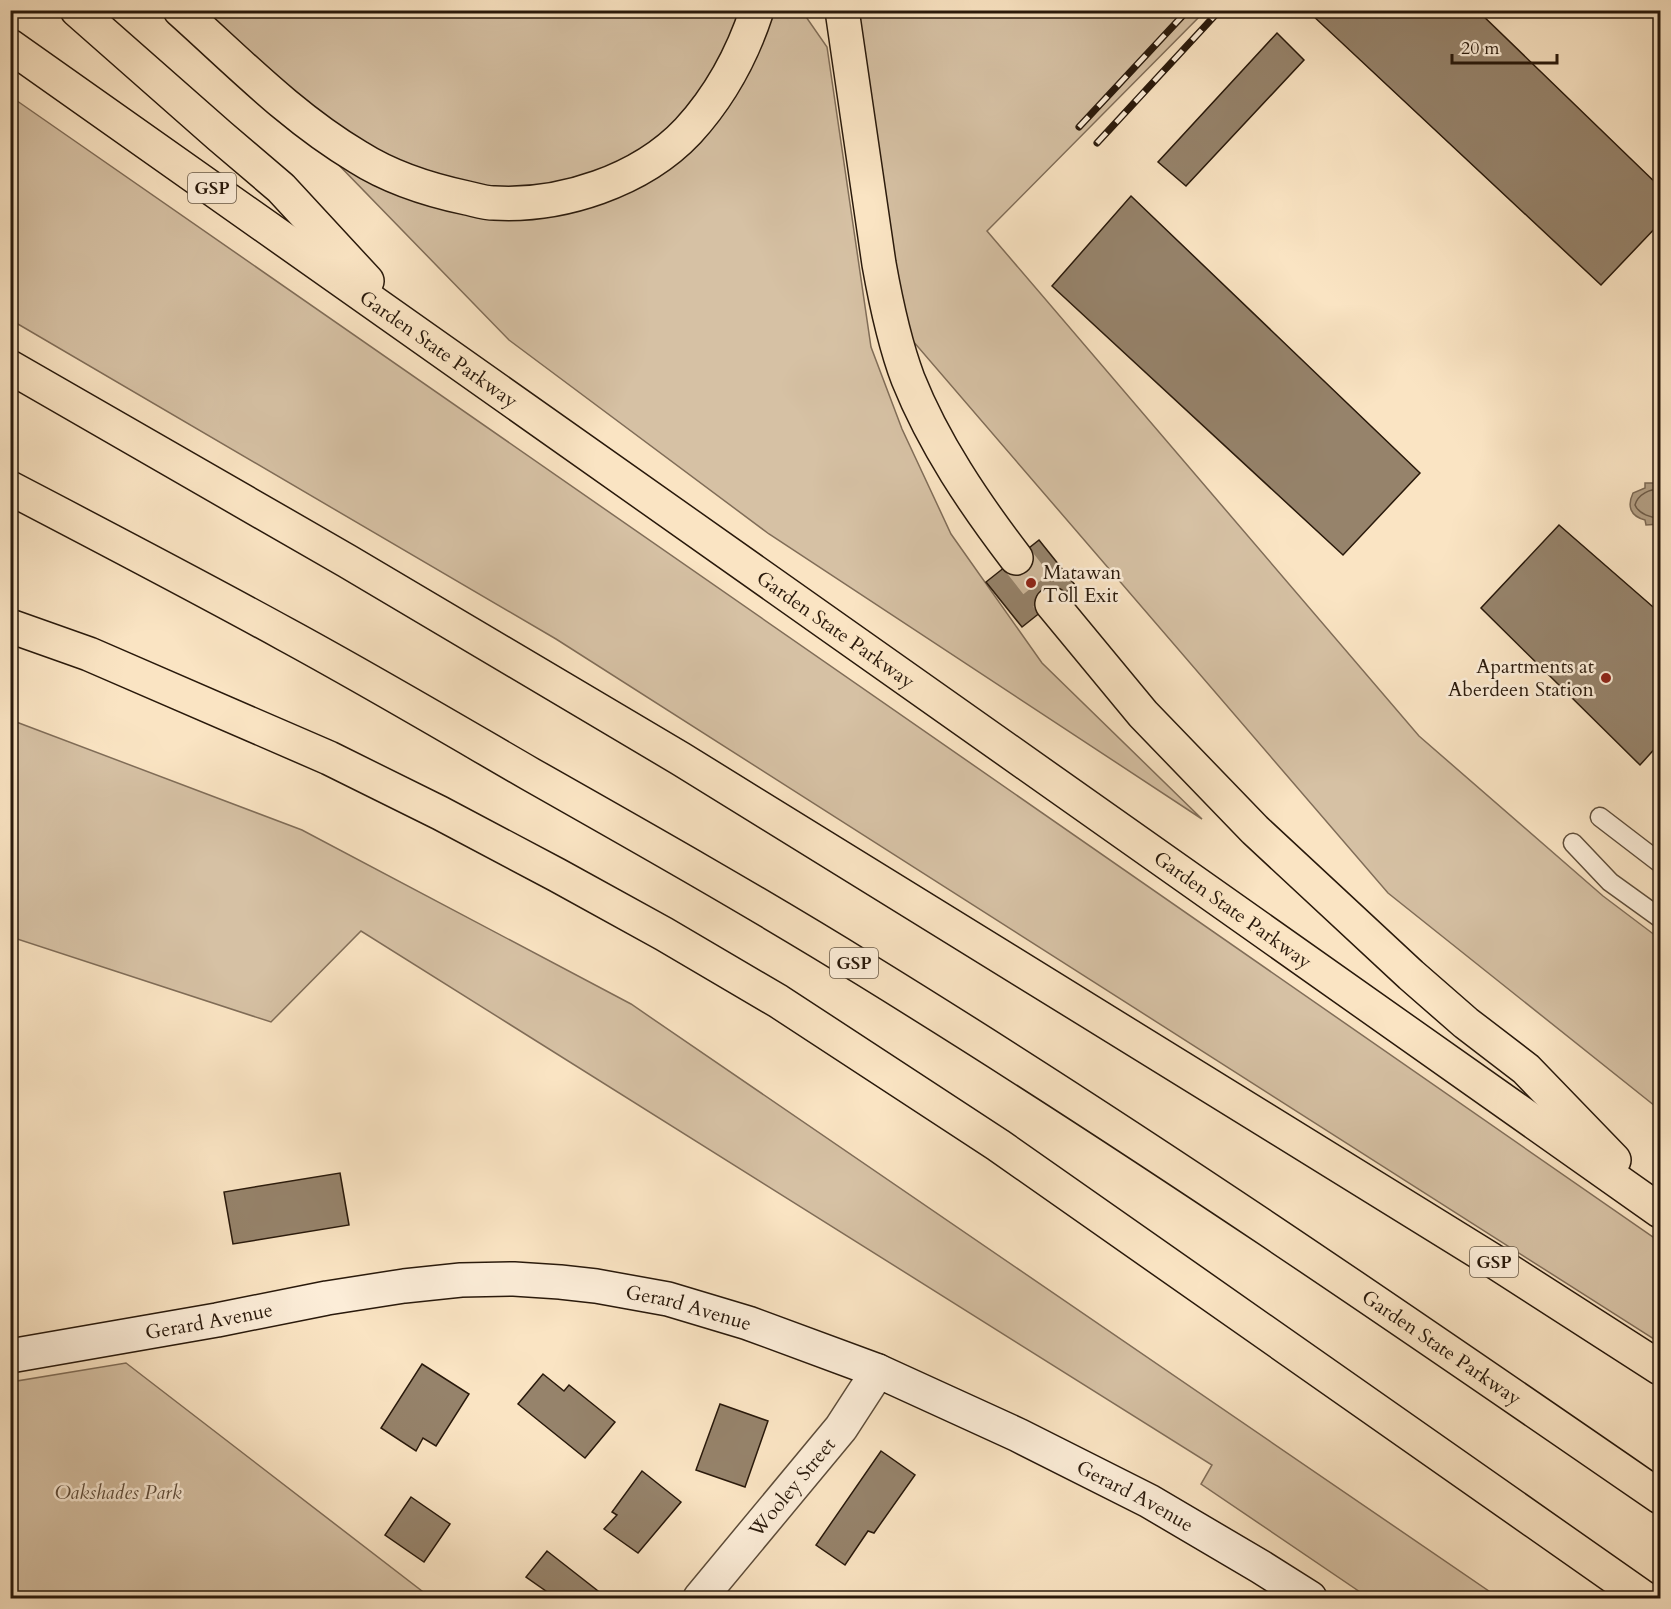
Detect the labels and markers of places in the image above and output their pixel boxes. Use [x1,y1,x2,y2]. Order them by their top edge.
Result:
place label: Matawan Toll Exit [1043,559,1122,609]
marker: Matawan Toll Exit [1024,576,1038,590]
place label: Apartments at Aberdeen Station [1448,653,1595,703]
marker: Apartments at Aberdeen Station [1599,671,1613,685]

